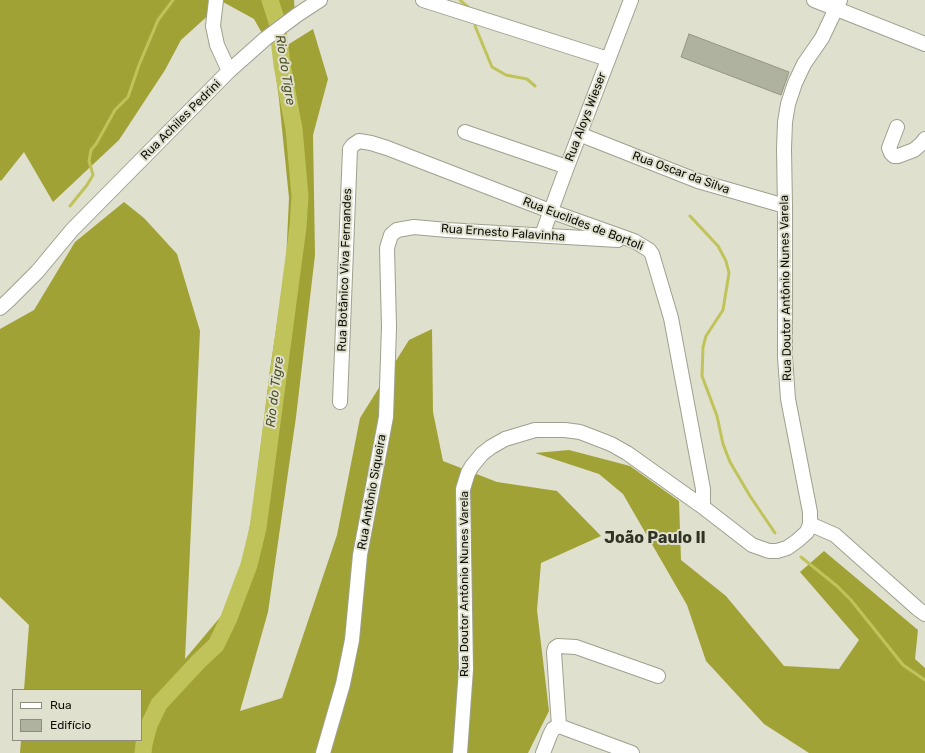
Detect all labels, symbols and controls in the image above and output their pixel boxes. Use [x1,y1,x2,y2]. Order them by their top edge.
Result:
water label: Rio do Tigre [272,34,298,106]
street label: Rua Aloys Wieser [562,70,610,164]
street label: Rua Achiles Pedrini [138,77,224,163]
street label: Rua Oscar da Silva [630,149,732,197]
street label: Rua Botânico Viva Fernandes [335,188,355,352]
street label: Rua Euclides de Bortoli [521,194,645,254]
street label: Rua Doutor Antônio Nunes Varela [777,195,795,381]
street label: Rua Ernesto Falavinha [440,221,566,245]
water label: Rio do Tigre [263,356,287,428]
street label: Rua Antônio Siqueira [355,433,389,551]
street label: Rua Doutor Antônio Nunes Varela [458,491,472,677]
district label: João Paulo II [604,528,706,548]
legend [12,689,142,741]
text: Rua [50,698,72,712]
text: Edifício [50,718,91,732]

